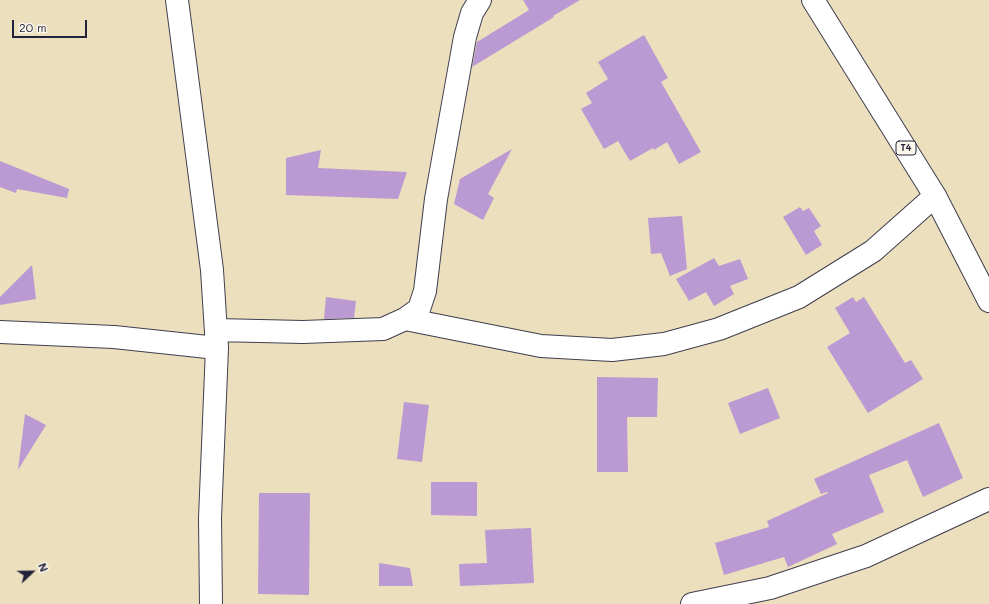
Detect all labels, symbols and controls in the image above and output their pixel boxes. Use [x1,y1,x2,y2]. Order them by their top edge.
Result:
scale bar [14,12,89,38]
text: 20 m [19,19,47,35]
road number: T4 [896,141,916,155]
north arrow [12,552,52,592]
text: N [35,561,52,574]

